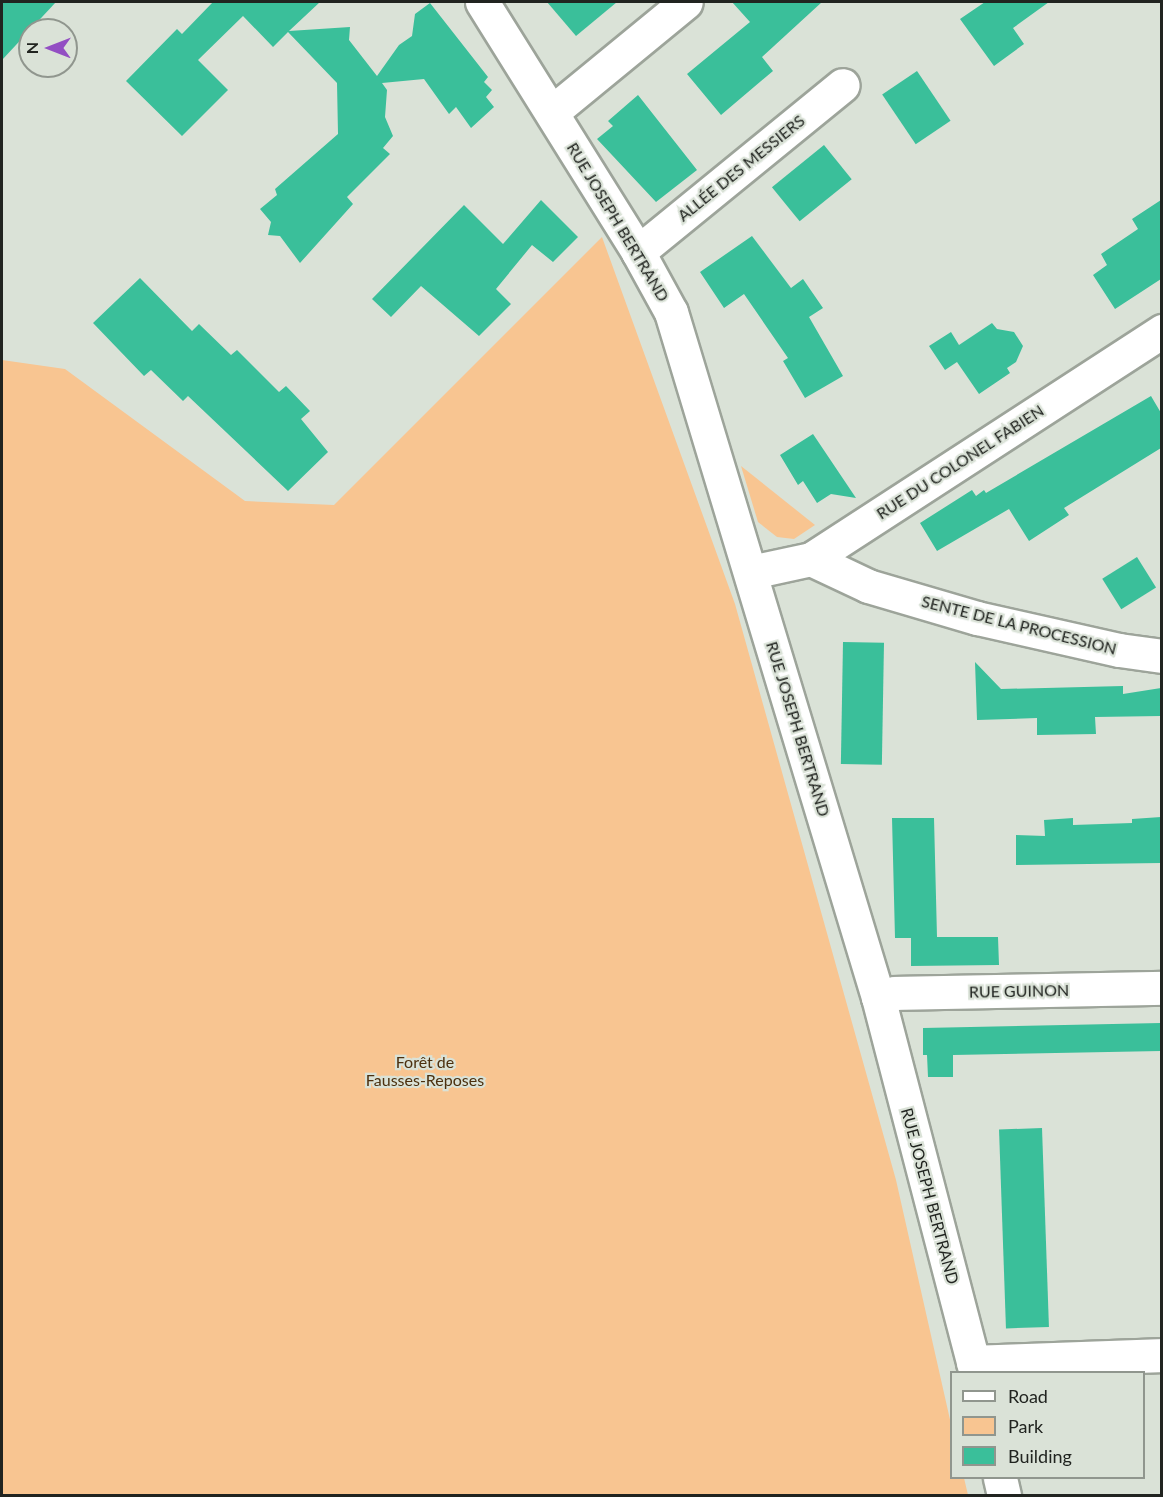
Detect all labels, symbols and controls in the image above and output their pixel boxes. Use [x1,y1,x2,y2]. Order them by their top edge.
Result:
north arrow [18,18,78,78]
text: N [22,42,41,54]
street label: ALLÉE DES MESSIERS [674,111,808,225]
street label: RUE JOSEPH BERTRAND [563,139,673,305]
street label: RUE DU COLONEL FABIEN [873,401,1047,523]
street label: SENTE DE LA PROCESSION [919,591,1119,659]
street label: RUE JOSEPH BERTRAND [762,639,834,819]
street label: RUE GUINON [969,981,1069,1001]
park label: Forêt de Fausses-Reposes [366,1052,484,1090]
street label: RUE JOSEPH BERTRAND [897,1105,963,1287]
legend [950,1371,1145,1479]
text: Road [1008,1385,1048,1407]
text: Park [1008,1415,1043,1437]
text: Building [1008,1445,1072,1467]

